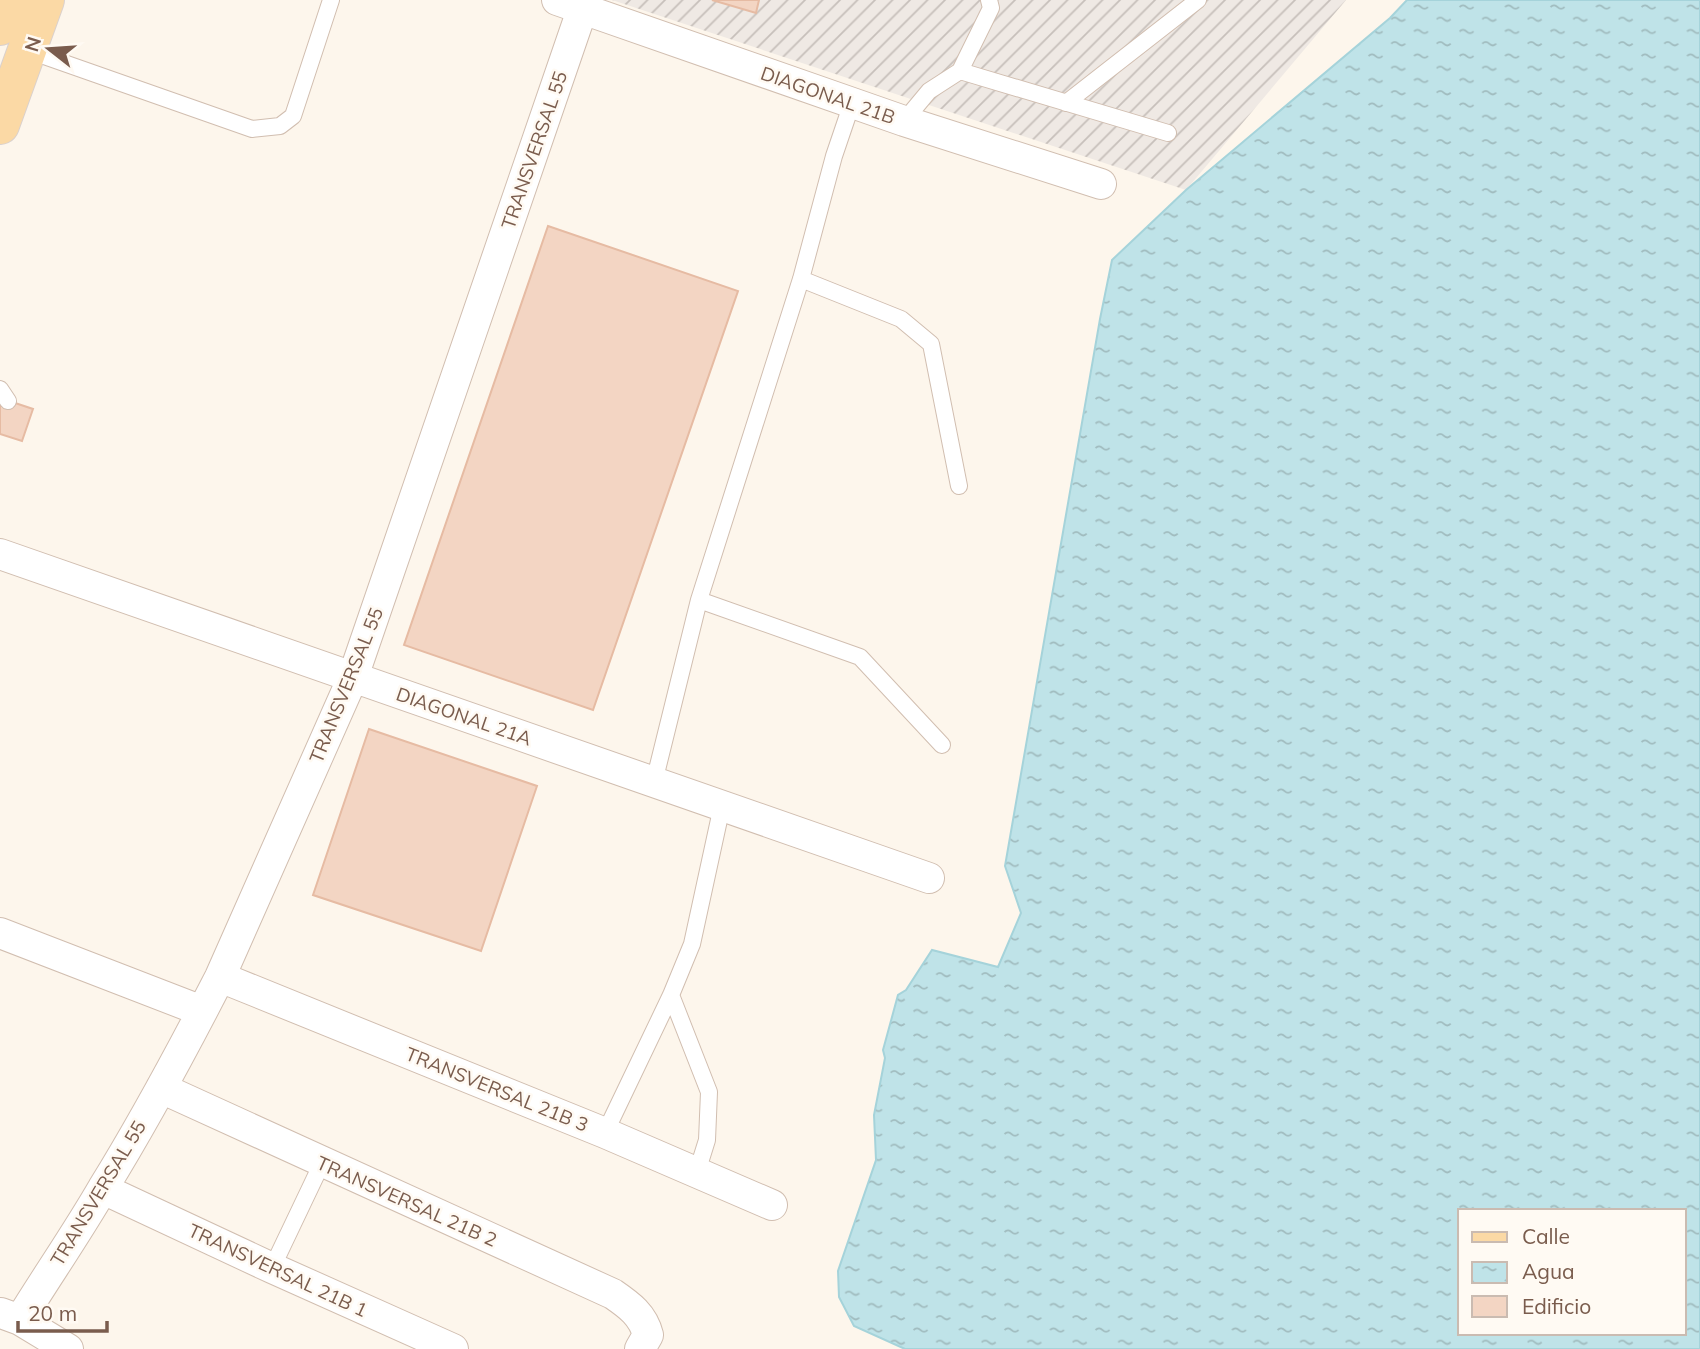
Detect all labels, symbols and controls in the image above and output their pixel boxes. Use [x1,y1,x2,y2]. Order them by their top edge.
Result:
north arrow [14,14,84,84]
text: N [19,34,46,54]
street label: DIAGONAL 21B [758,61,898,129]
street label: TRANSVERSAL 55 [496,68,572,232]
street label: TRANSVERSAL 55 [304,604,388,766]
street label: DIAGONAL 21A [393,682,535,750]
street label: TRANSVERSAL 21B 3 [402,1041,592,1137]
street label: TRANSVERSAL 55 [45,1116,151,1270]
street label: TRANSVERSAL 21B 2 [313,1150,501,1252]
legend [1458,1209,1686,1335]
street label: TRANSVERSAL 21B 1 [185,1218,371,1322]
text: Calle [1522,1223,1570,1249]
text: Agua [1522,1258,1575,1284]
scale bar [18,1290,107,1334]
text: Edificio [1522,1293,1591,1319]
text: 20 m [28,1300,77,1326]

